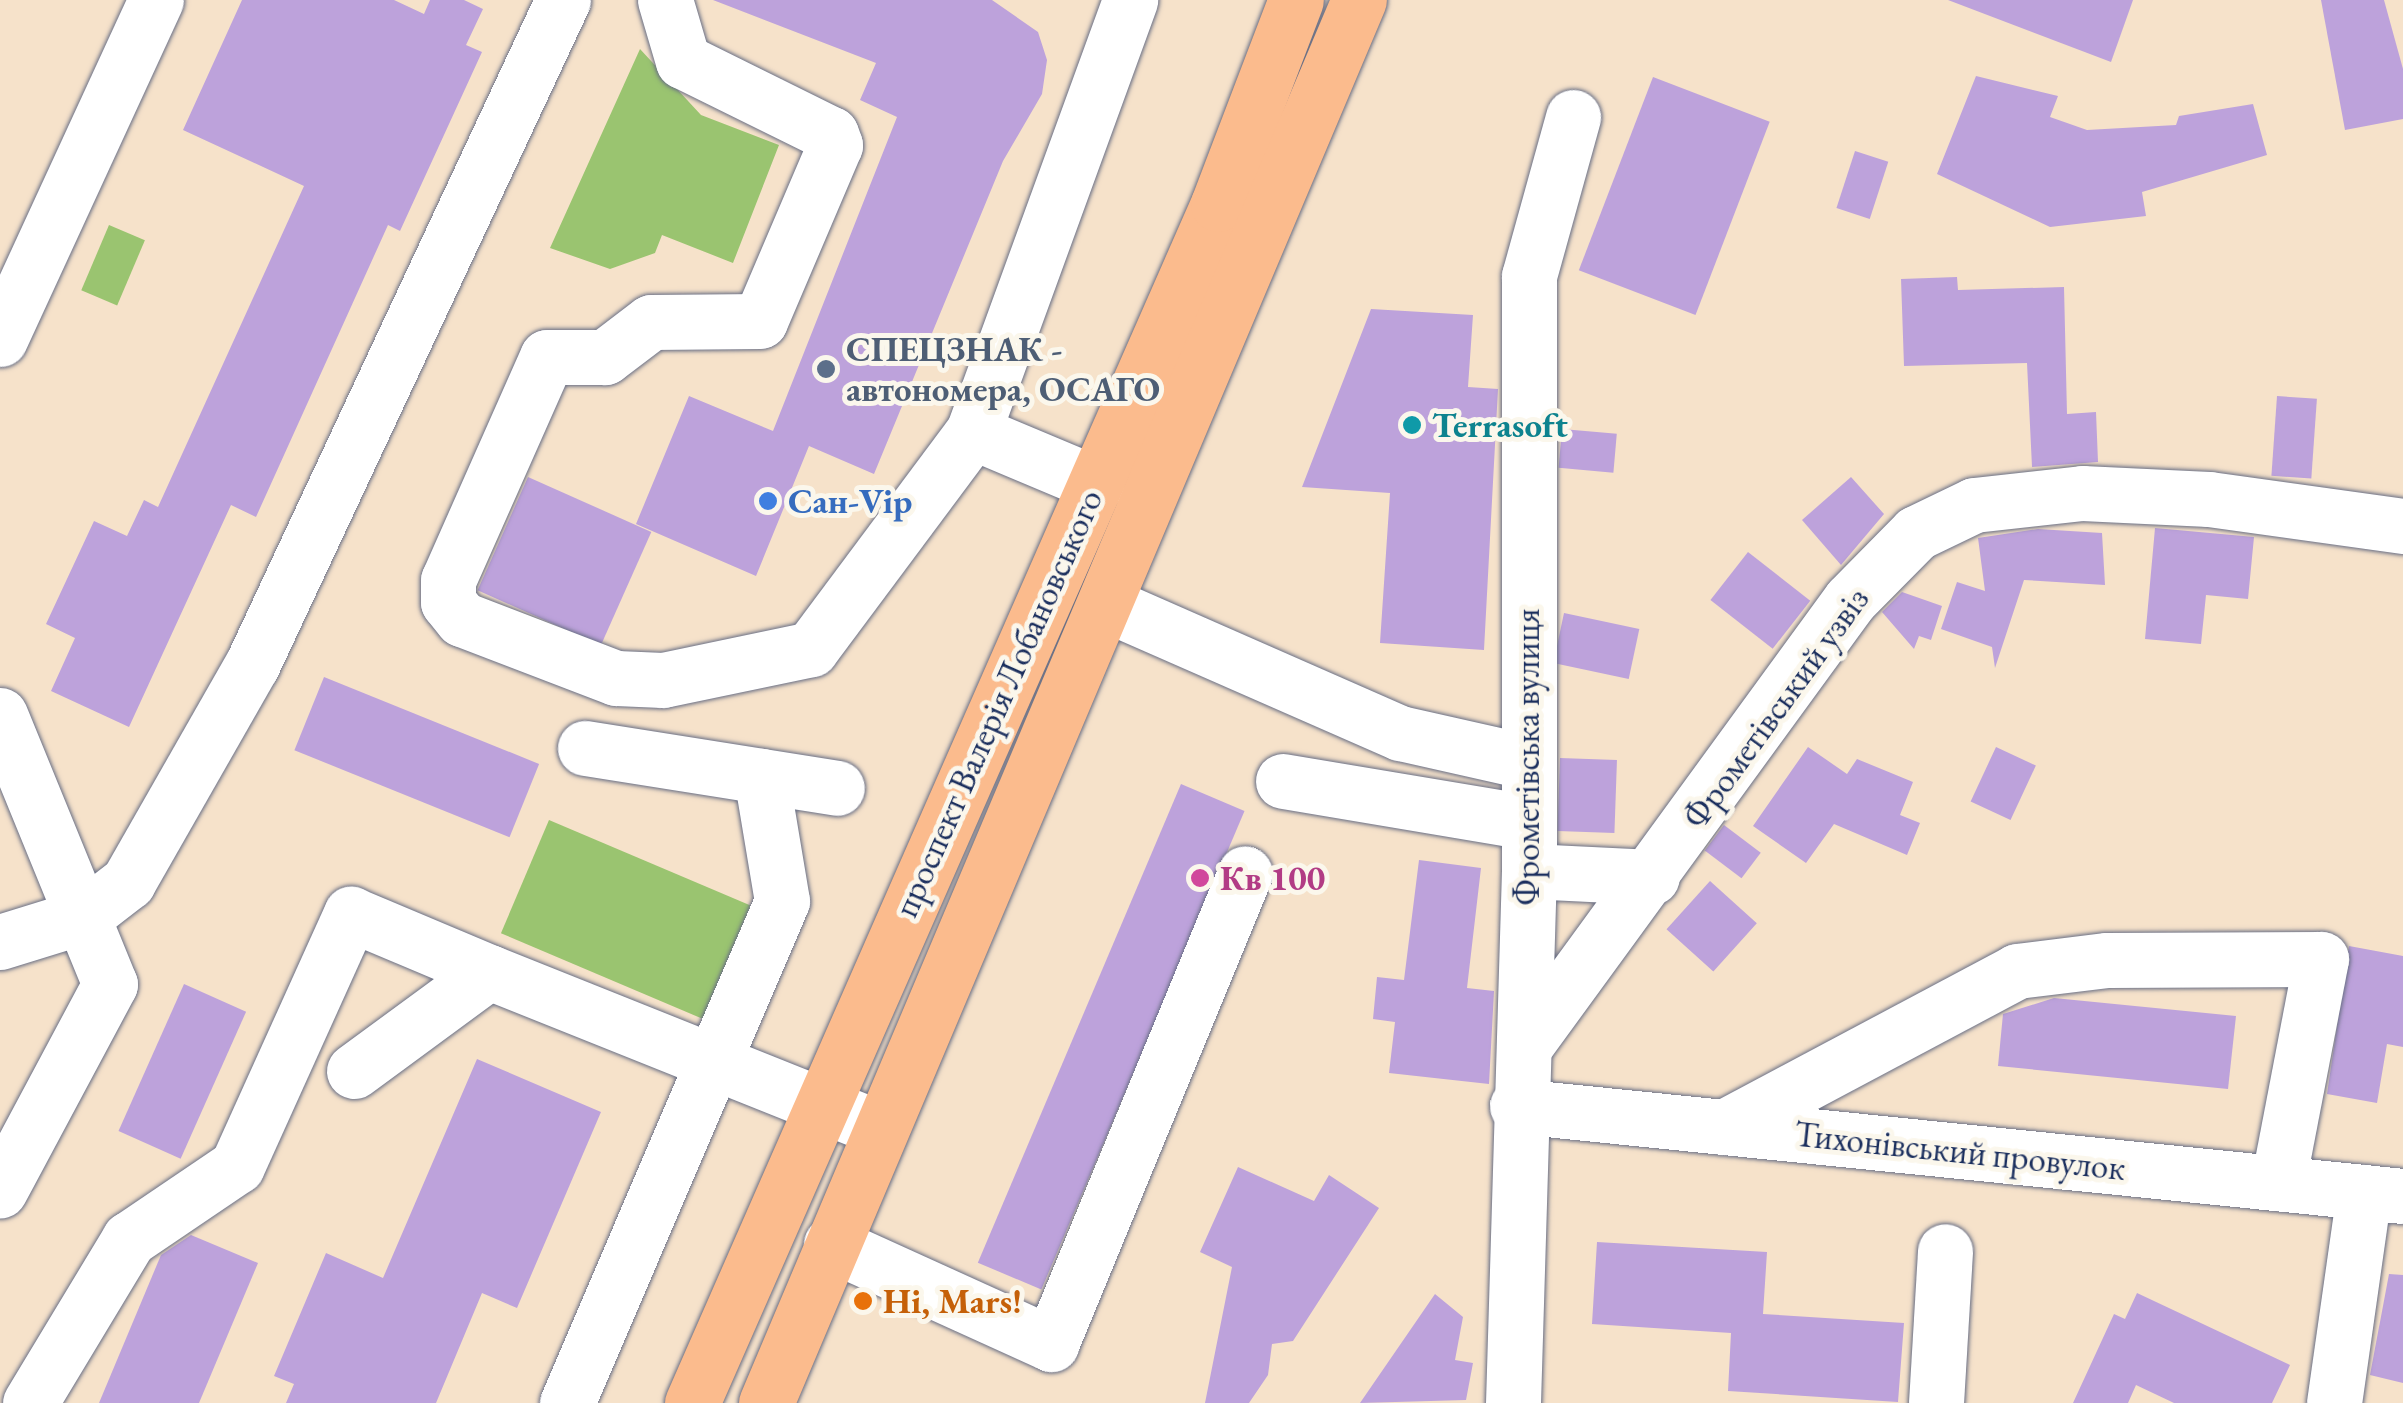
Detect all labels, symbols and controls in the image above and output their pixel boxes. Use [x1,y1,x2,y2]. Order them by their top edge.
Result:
place label: СПЕЦЗНАК - автономера, ОСАГО [846,328,1160,410]
marker: СПЕЦЗНАК - автономера, ОСАГО [815,358,837,380]
place label: Terrasoft [1432,404,1568,446]
marker: Terrasoft [1401,414,1423,436]
place label: Сан-Vip [788,480,912,522]
street label: проспект Валерія Лобановського [885,483,1111,923]
marker: Сан-Vip [757,490,779,512]
street label: Фрометівський узвіз [1674,579,1878,837]
street label: Фрометівська вулиця [1506,608,1548,906]
place label: Кв 100 [1220,857,1325,899]
marker: Кв 100 [1189,867,1211,889]
street label: Тихонівський провулок [1793,1113,2127,1189]
place label: Hi, Mars! [883,1280,1022,1322]
marker: Hi, Mars! [852,1290,874,1312]

